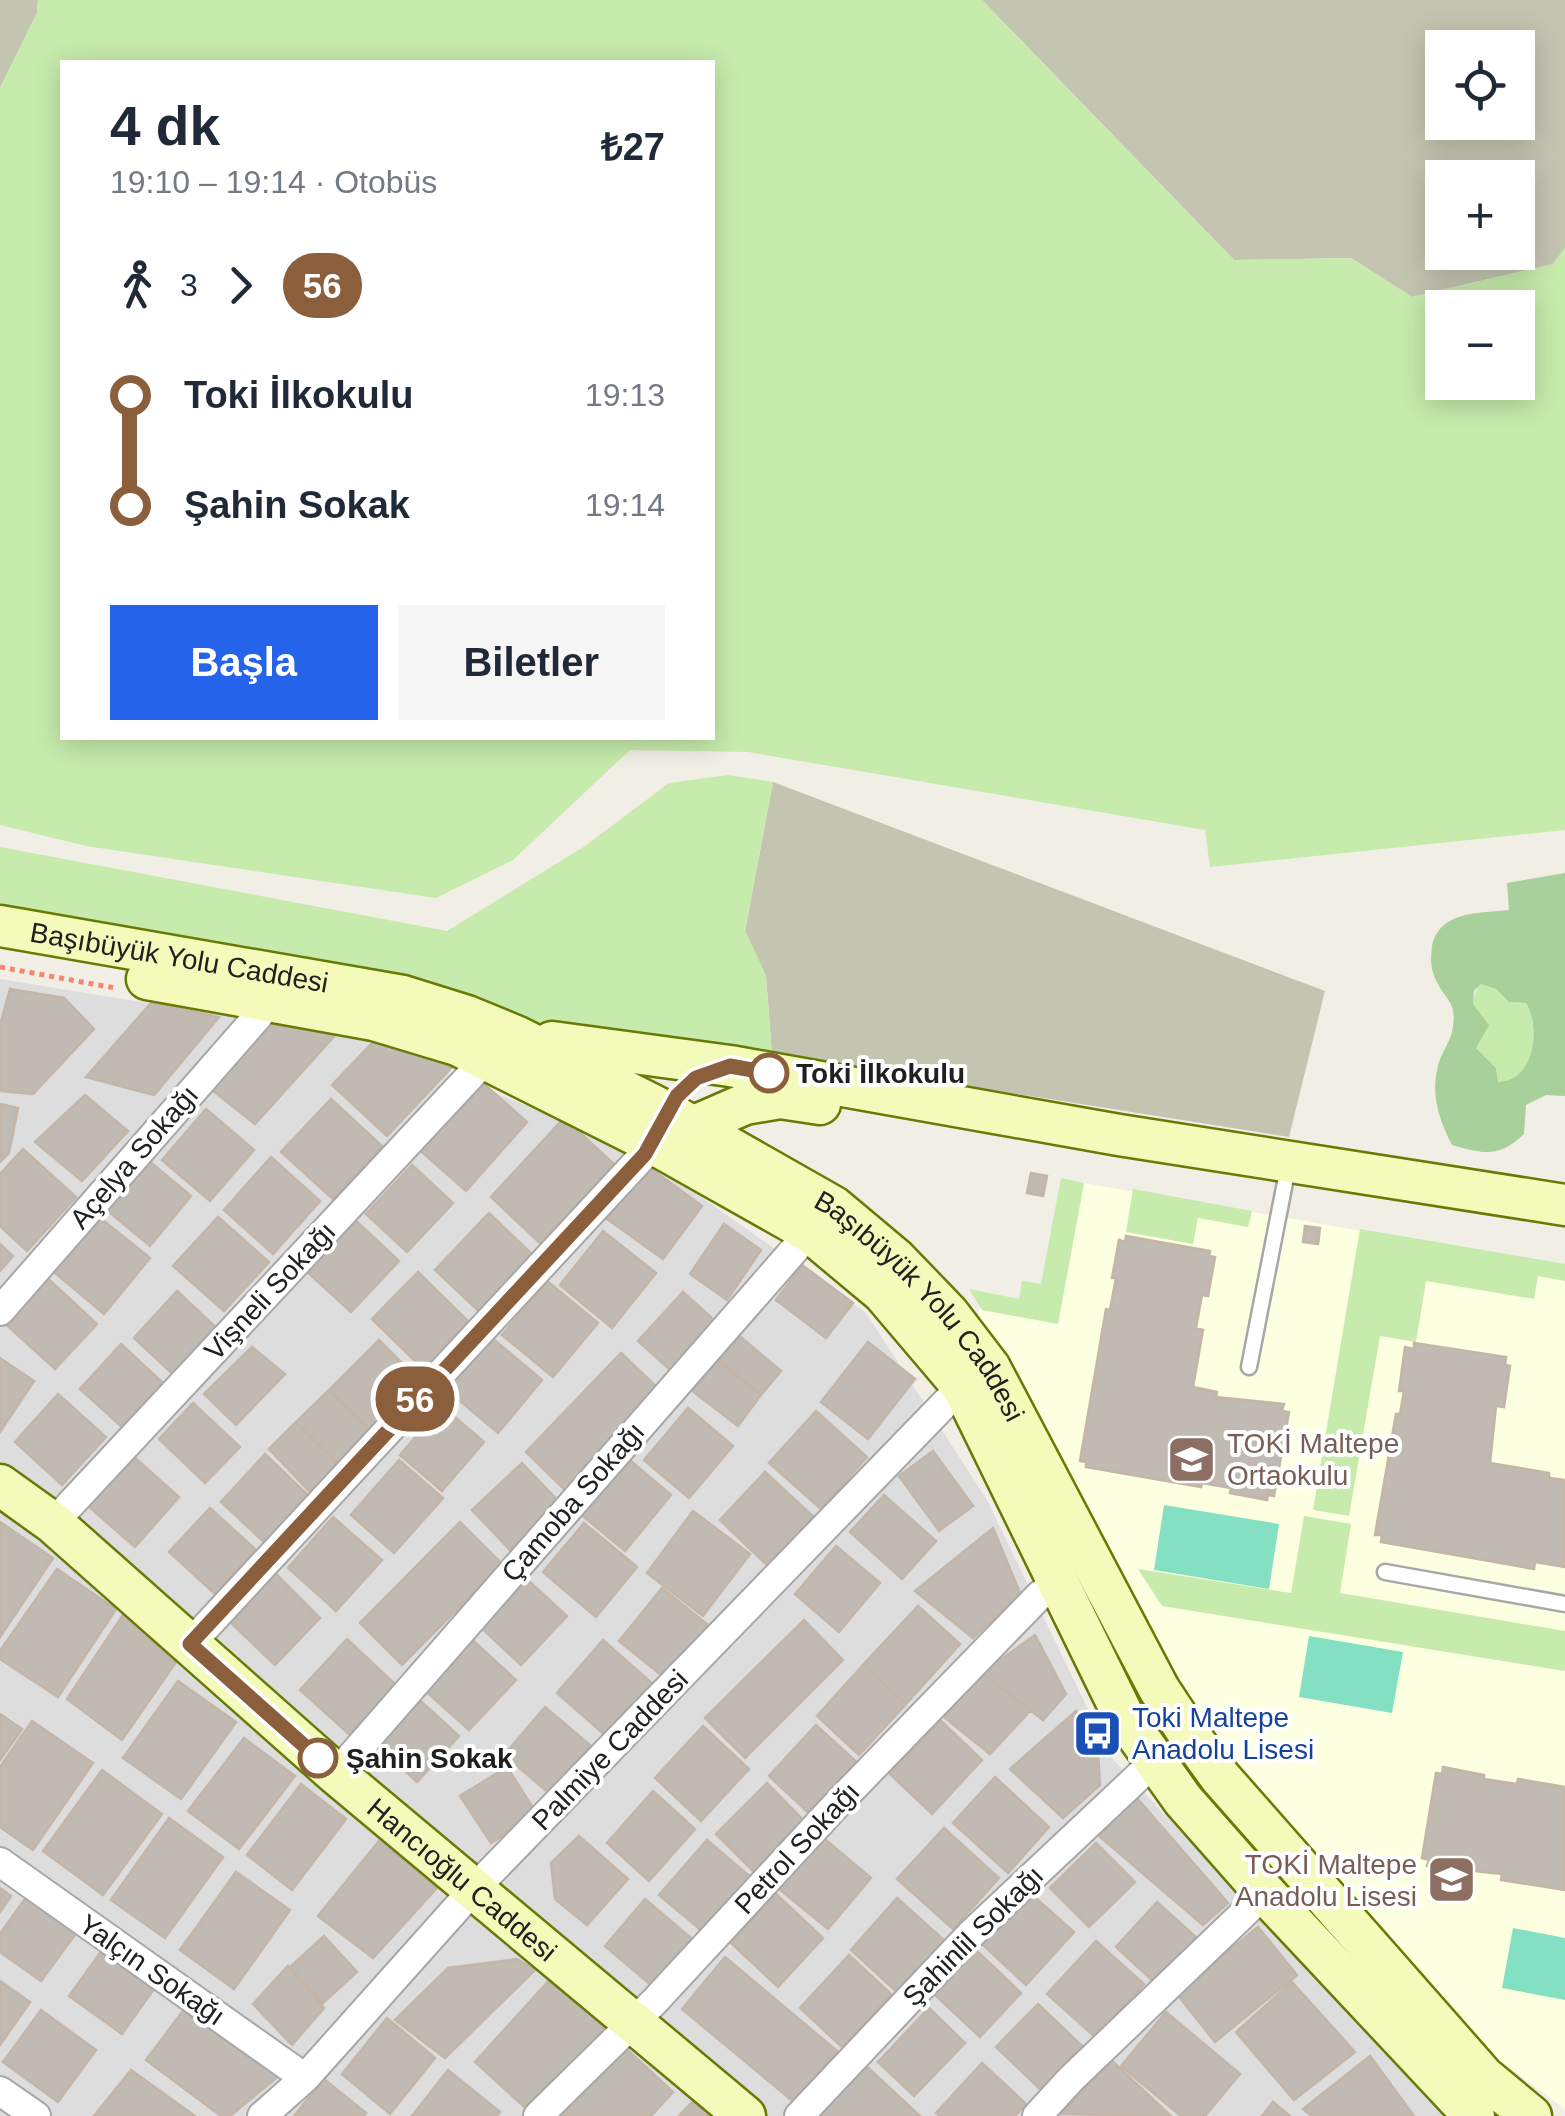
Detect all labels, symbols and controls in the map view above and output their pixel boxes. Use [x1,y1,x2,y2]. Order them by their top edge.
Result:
map controls [1425,30,1535,400]
button: locate [1425,30,1535,140]
text: 4 dk [110,95,220,157]
text: ₺27 [601,126,665,168]
button: + [1425,160,1535,270]
text: 19:10 – 19:14 · Otobüs [110,164,437,200]
icon: walk [110,258,165,313]
icon: forward [213,258,268,313]
text: 56 [303,266,342,305]
text: 3 [180,267,198,303]
button: − [1425,290,1535,400]
text: Toki İlkokulu [184,374,413,416]
text: 19:13 [585,377,665,413]
text: Şahin Sokak [184,484,410,526]
text: 19:14 [585,487,665,523]
button: Başla [110,605,378,720]
button: Biletler [398,605,665,720]
street label: Başıbüyük Yolu Caddesi [28,916,331,998]
marker: Toki İlkokulu [750,1054,788,1092]
place label: Toki İlkokulu [796,1058,965,1089]
street label: Açelya Sokağı [64,1079,204,1235]
street label: Başıbüyük Yolu Caddesi [810,1184,1031,1426]
street label: Vişneli Sokağı [198,1216,342,1366]
line badge: 56 [370,1366,460,1432]
text: 56 [396,1380,434,1419]
street label: Çamoba Sokağı [495,1416,651,1588]
place label: TOKİ Maltepe Ortaokulu [1227,1428,1399,1491]
school or university icon: TOKİ Maltepe Ortaokulu [1166,1433,1218,1485]
street label: Palmiye Caddesi [526,1664,694,1836]
place label: Toki Maltepe Anadolu Lisesi [1132,1702,1314,1765]
bus stop icon: Toki Maltepe Anadolu Lisesi [1071,1707,1123,1759]
marker: Şahin Sokak [299,1739,337,1777]
place label: Şahin Sokak [346,1743,513,1774]
street label: Petrol Sokağı [728,1776,866,1920]
street label: Hancıoğlu Caddesi [361,1792,563,1967]
place label: TOKİ Maltepe Anadolu Lisesi [1235,1849,1417,1912]
school or university icon: TOKİ Maltepe Anadolu Lisesi [1426,1854,1478,1906]
street label: Şahinlil Sokağı [897,1860,1049,2012]
street label: Yalçın Sokağı [73,1908,231,2032]

